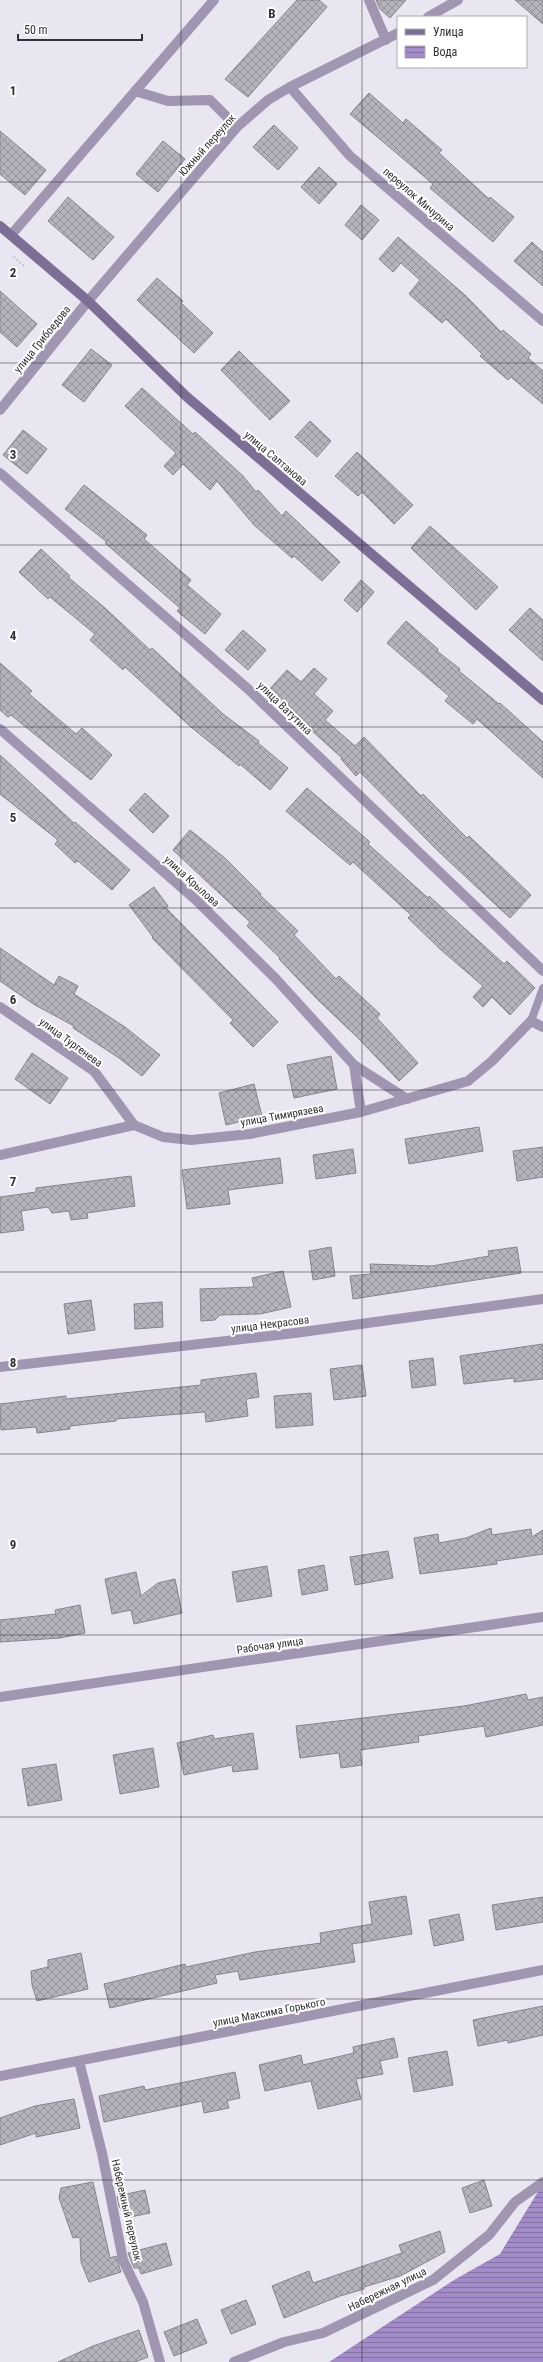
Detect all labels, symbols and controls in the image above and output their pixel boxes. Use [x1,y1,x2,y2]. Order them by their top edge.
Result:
text: B [268,6,276,21]
scale bar [18,16,142,42]
legend [397,16,527,68]
text: 50 m [24,23,48,37]
text: Улица [433,25,464,39]
text: Вода [433,45,458,59]
text: 1 [10,83,16,98]
street label: Южный переулок [176,111,239,179]
street label: переулок Мичурина [380,165,457,234]
text: 2 [10,265,17,280]
street label: улица Грибоедова [11,303,73,376]
street label: улица Салтанова [242,428,310,488]
text: 3 [10,447,16,462]
text: 4 [10,628,17,643]
street label: улица Ватутина [255,679,315,738]
text: 5 [10,810,17,825]
street label: улица Крылова [161,853,222,910]
text: 6 [10,992,17,1007]
street label: улица Тургенева [37,1015,105,1070]
street label: улица Тимирязева [240,1102,325,1129]
text: 7 [10,1174,17,1189]
street label: улица Некрасова [230,1313,310,1336]
text: 8 [10,1355,16,1370]
text: 9 [10,1537,16,1552]
street label: Рабочая улица [236,1634,304,1657]
street label: улица Максима Горького [212,1995,327,2030]
street label: Набережный переулок [109,2158,145,2263]
street label: Набережная улица [346,2265,429,2314]

